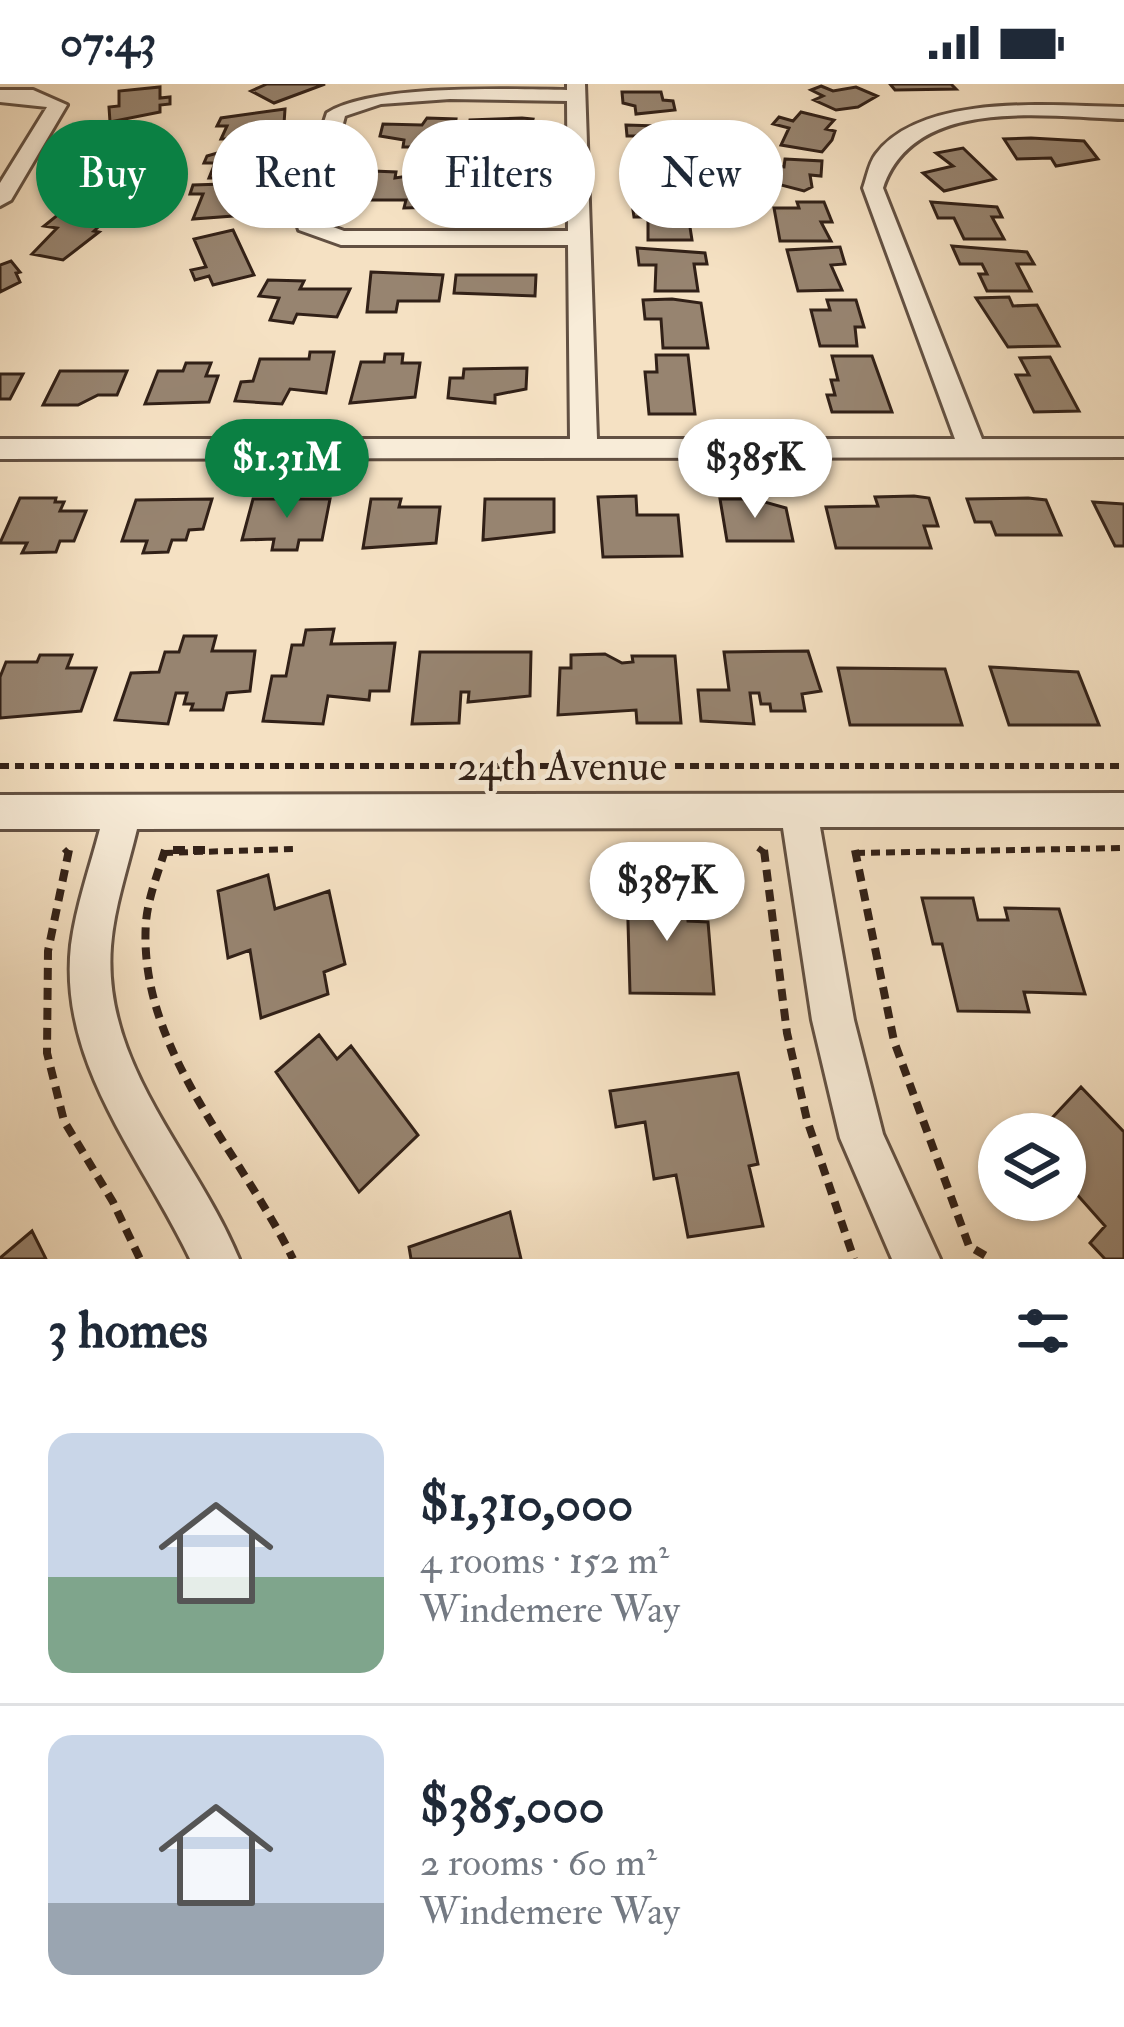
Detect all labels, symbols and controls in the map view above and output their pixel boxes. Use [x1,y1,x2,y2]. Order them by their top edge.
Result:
text: 07:43 [60,14,156,70]
chip: Buy [36,120,188,228]
chip: Rent [212,120,378,228]
chip: Filters [402,120,595,228]
chip: New [619,120,783,228]
pin: $1.31M [189,419,385,521]
pin: $385K [671,419,839,521]
text: $1.31M [232,433,342,482]
text: $385K [705,433,805,482]
street label: 24th Avenue [457,741,667,793]
pin: $387K [583,842,751,944]
text: $387K [617,856,717,905]
map controls [978,1113,1086,1221]
button: layers [978,1113,1086,1221]
icon: filters [1010,1298,1076,1364]
text: 3 homes [48,1299,208,1363]
text: $1,310,000 [420,1472,633,1536]
icon: home [144,1481,288,1625]
text: 4 rooms · 152 m² [420,1536,669,1585]
text: Windemere Way [420,1585,680,1634]
text: $385,000 [420,1774,605,1838]
icon: home [144,1783,288,1927]
text: 2 rooms · 60 m² [420,1838,657,1887]
text: Windemere Way [420,1887,680,1936]

